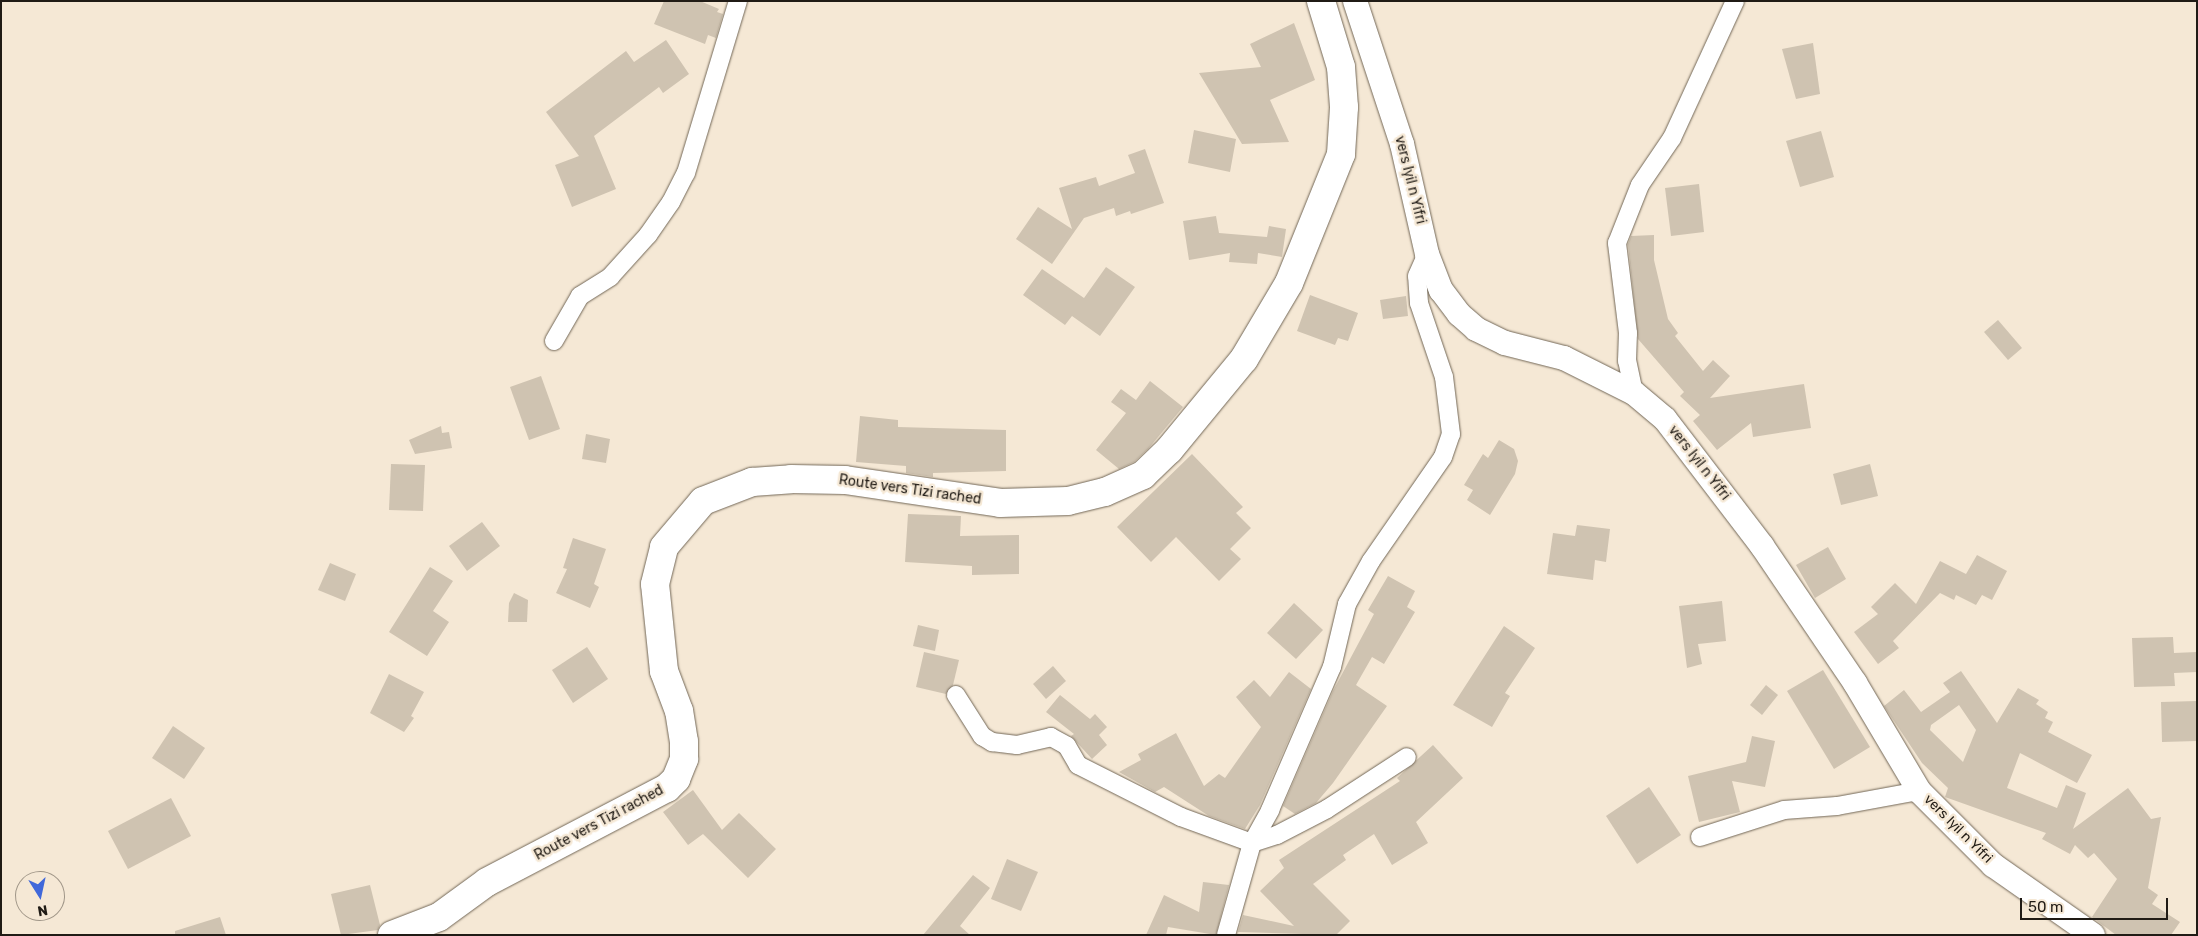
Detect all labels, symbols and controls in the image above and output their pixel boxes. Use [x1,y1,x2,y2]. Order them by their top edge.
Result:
street label: vers Iγil n Yifri [1391,134,1429,226]
street label: vers Iγil n Yifri [1665,422,1733,504]
street label: Route vers Tizi rached [837,472,983,508]
street label: Route vers Tizi rached [531,782,667,864]
street label: vers Iγil n Yifri [1920,791,1996,867]
north arrow [15,871,65,921]
scale bar [2023,888,2170,920]
text: 50 m [2028,898,2063,916]
text: N [36,901,49,920]

